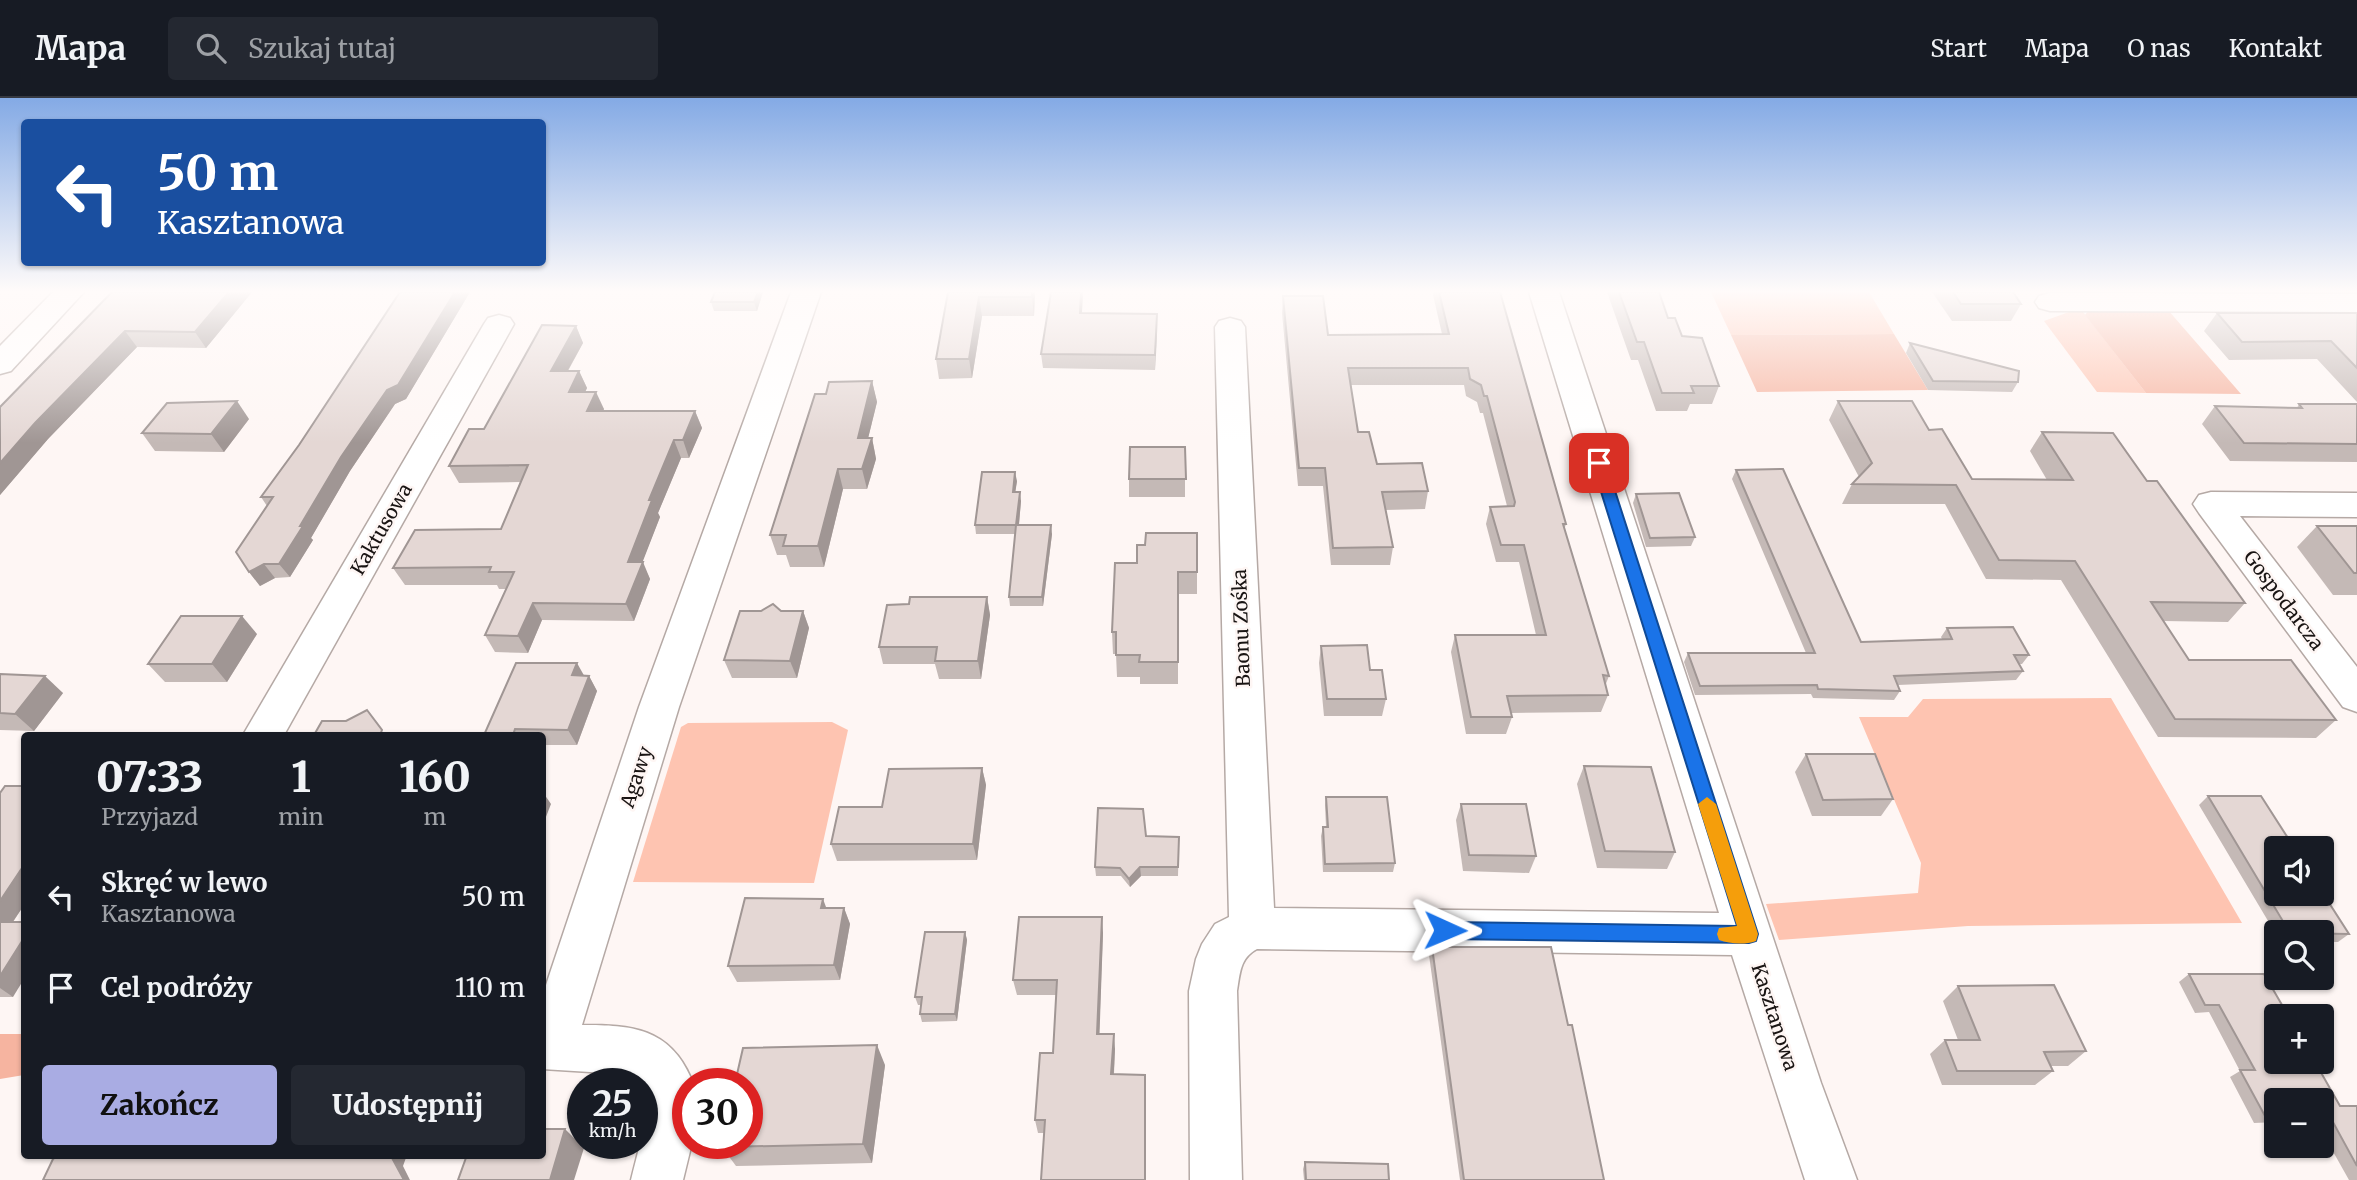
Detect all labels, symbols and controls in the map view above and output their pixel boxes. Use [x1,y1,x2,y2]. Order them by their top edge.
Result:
search box [168,17,658,80]
text: Mapa [35,28,126,69]
icon: search [192,29,230,67]
text: Szukaj tutaj [248,32,396,65]
text: Start [1930,33,1987,64]
text: Mapa [2025,33,2089,64]
text: O nas [2127,33,2191,64]
text: Kontakt [2229,33,2322,64]
text: 50 m [157,142,278,203]
icon: left [42,147,133,238]
text: Kasztanowa [157,203,344,243]
pin [1569,433,1629,493]
icon: arrive [1580,444,1618,482]
street label: Kaktusowa [345,479,417,579]
street label: Gospodarcza [2239,545,2329,655]
street label: Baonu Zośka [1227,569,1255,687]
street label: Agawy [615,743,657,811]
text: 07:33 [96,751,203,803]
text: 1 [291,751,311,803]
text: 160 [399,751,471,803]
text: Przyjazd [101,802,198,831]
text: min [278,802,324,831]
text: m [423,802,446,831]
map controls [2264,836,2334,1158]
button: sound [2264,836,2334,906]
text: Skręć w lewo [101,866,268,899]
icon: left [42,878,80,916]
text: 50 m [461,880,525,913]
position arrow [1408,893,1482,967]
text: Kasztanowa [101,899,236,928]
button: search [2264,920,2334,990]
street label: Kasztanowa [1746,960,1804,1074]
icon: arrive [42,969,80,1007]
text: Cel podróży [101,971,252,1004]
text: 110 m [455,971,525,1004]
button: + [2264,1004,2334,1074]
button: Zakończ [42,1065,277,1145]
button: Udostępnij [291,1065,525,1145]
speed limit sign: 30 [672,1068,763,1159]
text: 25 [592,1082,633,1126]
button: − [2264,1088,2334,1158]
text: km/h [589,1119,636,1142]

